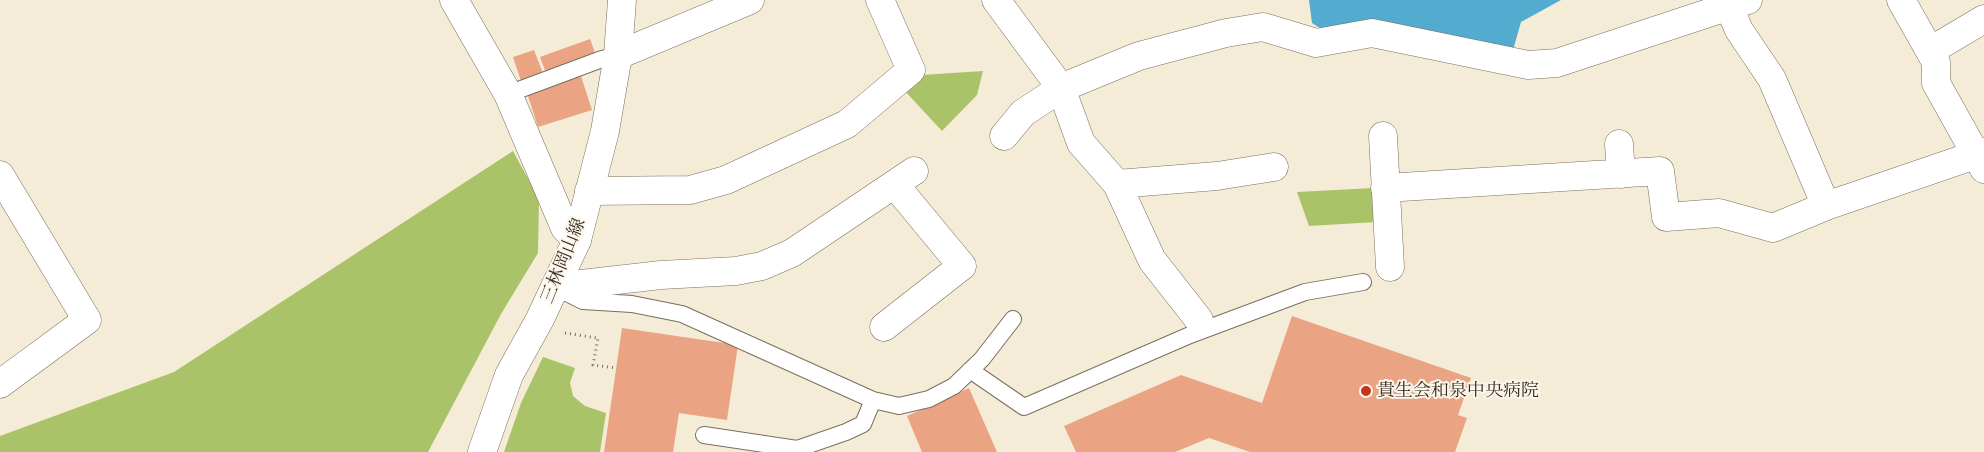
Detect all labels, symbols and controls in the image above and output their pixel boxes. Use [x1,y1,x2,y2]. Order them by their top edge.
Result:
street label: 三林岡山線 [537,215,591,307]
place label: 貴生会和泉中央病院 [1377,380,1539,402]
marker: 貴生会和泉中央病院 [1359,384,1373,398]

